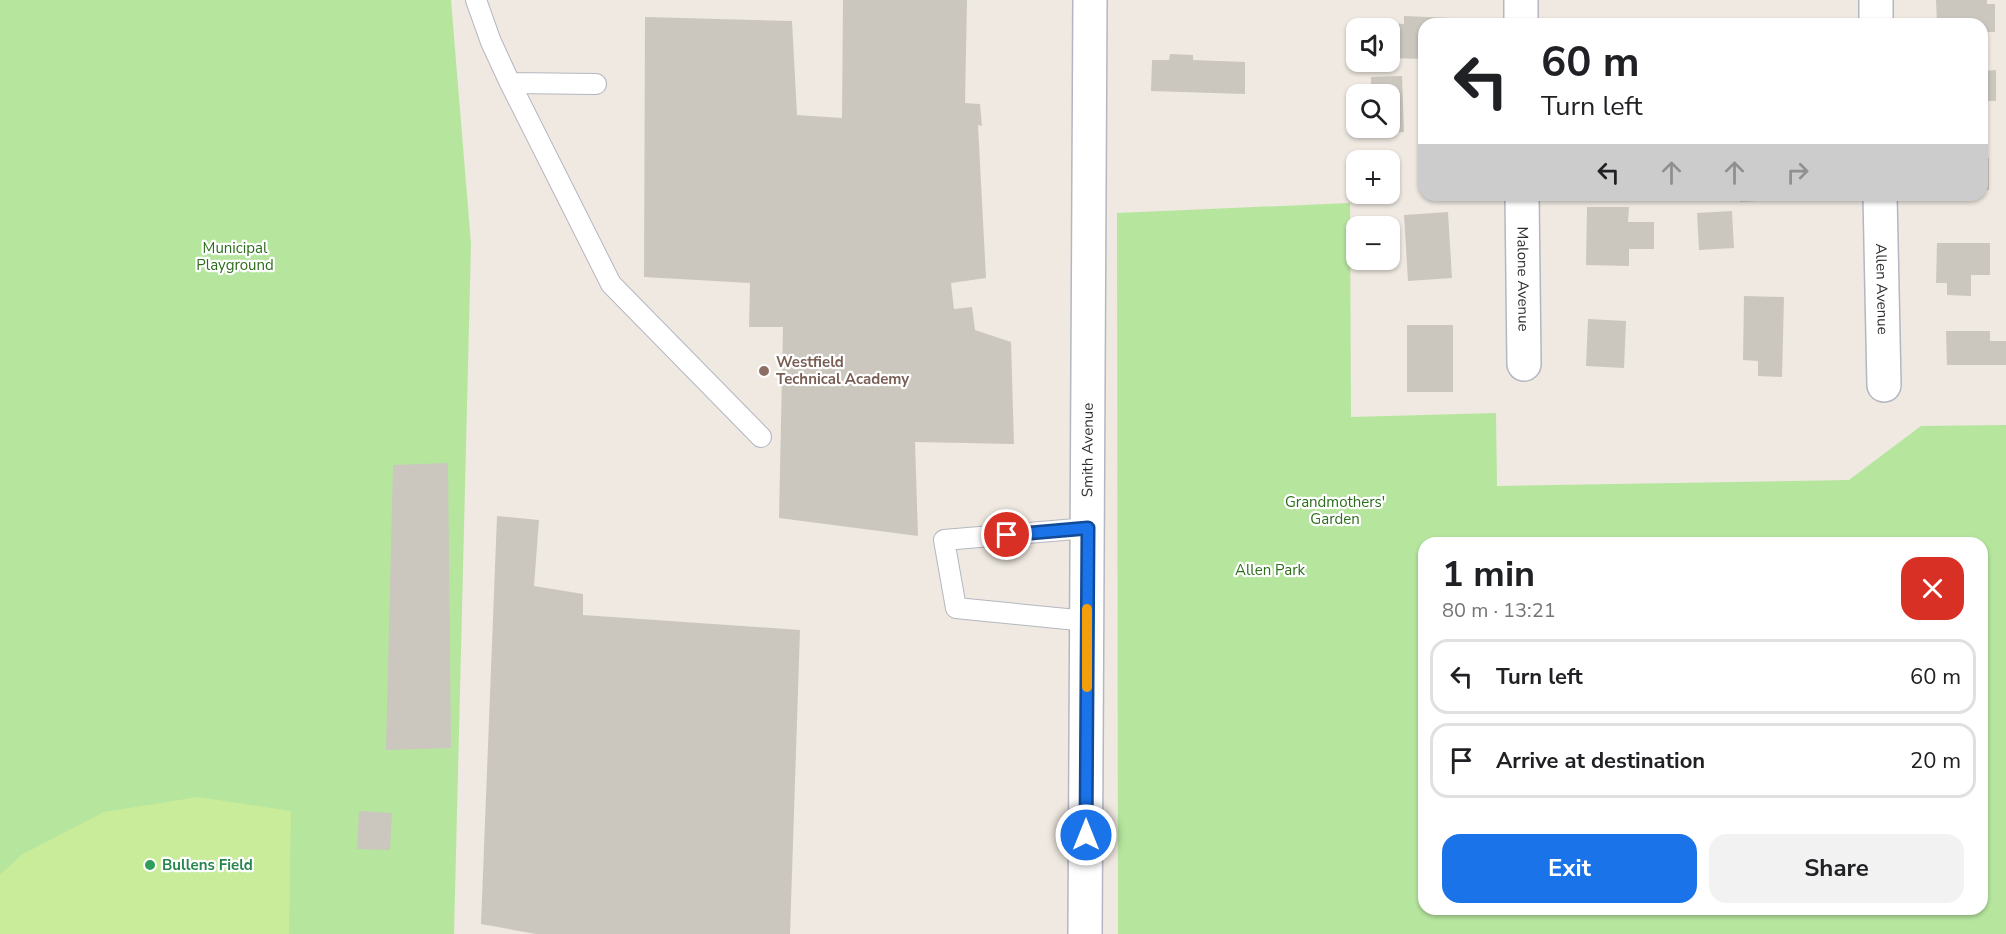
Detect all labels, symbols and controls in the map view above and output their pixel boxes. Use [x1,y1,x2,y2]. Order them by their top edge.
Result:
map controls [1346,18,1400,270]
button: sound [1346,18,1400,72]
text: 60 m [1541,34,1640,91]
icon: left [1442,42,1520,120]
button: search [1346,84,1400,138]
text: Turn left [1541,88,1642,125]
button: + [1346,150,1400,204]
icon: left [1592,156,1625,189]
icon: ahead [1655,156,1688,189]
icon: ahead [1718,156,1751,189]
icon: right [1781,156,1814,189]
button: − [1346,216,1400,270]
street label: Malone Avenue [1512,226,1534,332]
park label: Municipal Playground [196,238,274,275]
street label: Allen Avenue [1871,243,1893,335]
place label: Westfield Technical Academy [776,352,909,389]
marker: Westfield Technical Academy [757,364,771,378]
street label: Smith Avenue [1077,403,1098,497]
park label: Grandmothers' Garden [1285,492,1385,529]
pin [981,509,1032,560]
icon: arrive [990,518,1023,551]
text: 1 min [1442,550,1535,599]
button: close [1901,557,1964,620]
park label: Allen Park [1235,560,1306,580]
text: 80 m · 13:21 [1442,597,1556,624]
icon: left [1445,660,1478,693]
text: Turn left [1496,662,1583,692]
text: 60 m [1910,662,1961,692]
icon: arrive [1445,744,1478,777]
text: Arrive at destination [1496,746,1705,776]
text: 20 m [1910,746,1961,776]
position arrow [1054,803,1118,867]
button: Exit [1442,834,1697,903]
button: Share [1709,834,1964,903]
place label: Bullens Field [162,855,253,875]
marker: Bullens Field [143,858,157,872]

